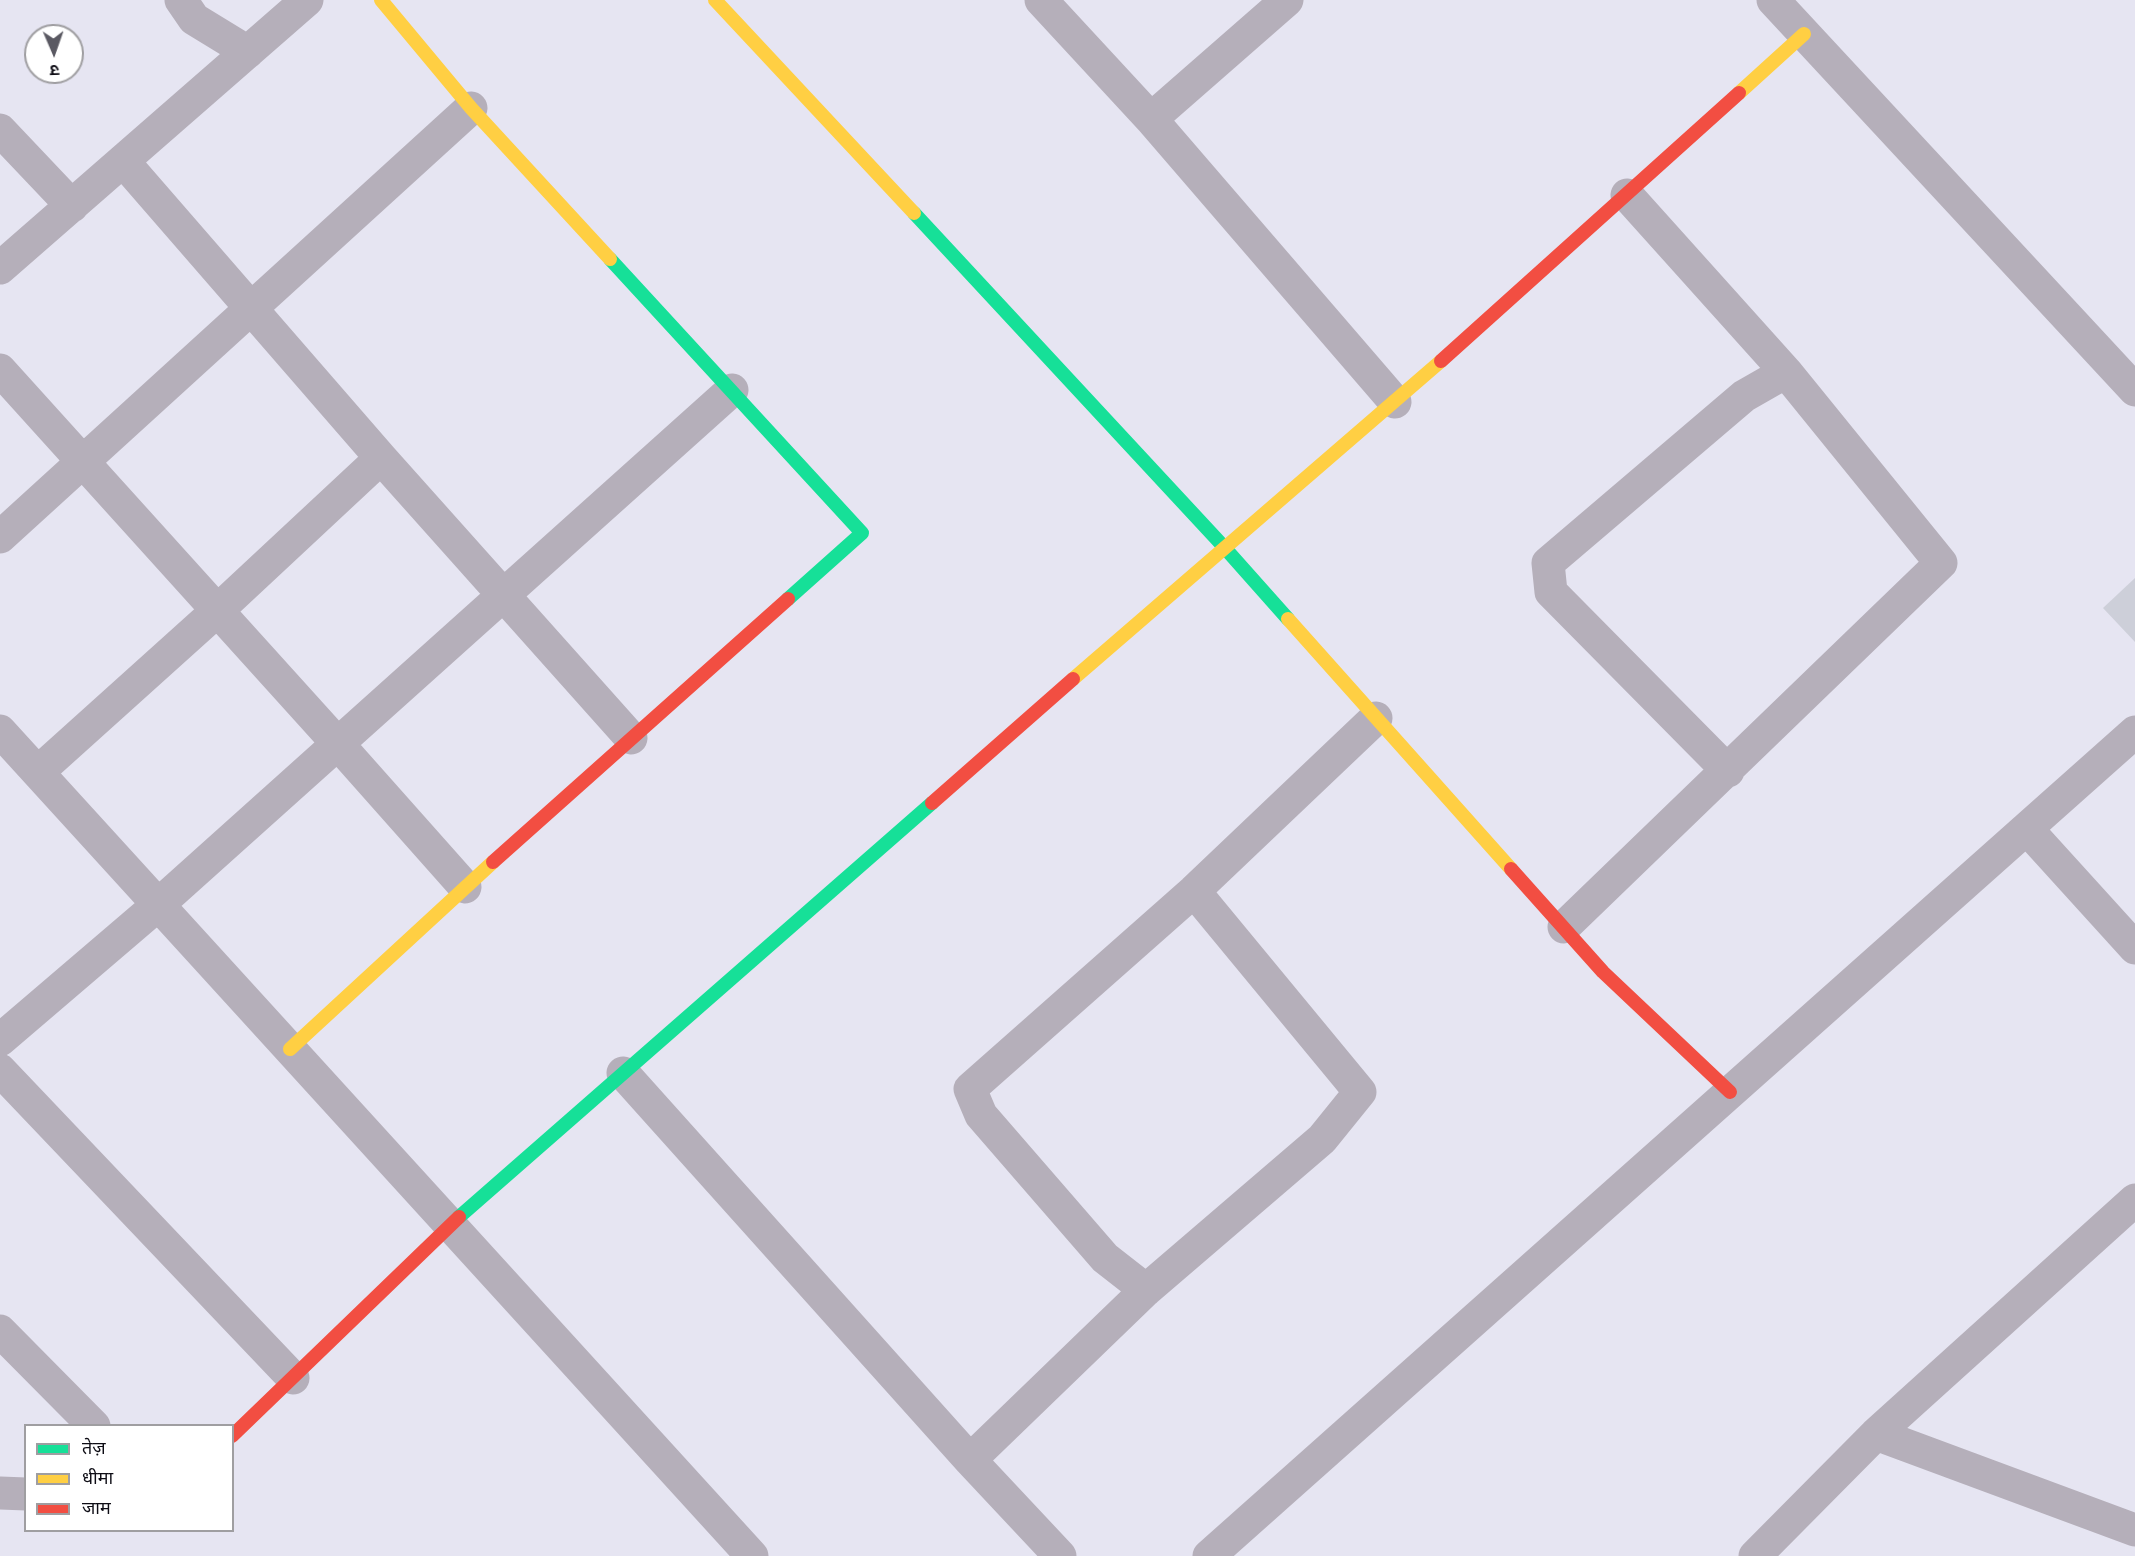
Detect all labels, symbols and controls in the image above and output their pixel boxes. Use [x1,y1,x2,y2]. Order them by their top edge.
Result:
north arrow [24,24,84,84]
text: उ [50,61,60,80]
legend [24,1424,234,1532]
text: तेज़ [82,1437,106,1459]
text: धीमा [82,1467,113,1489]
text: जाम [82,1497,111,1519]

